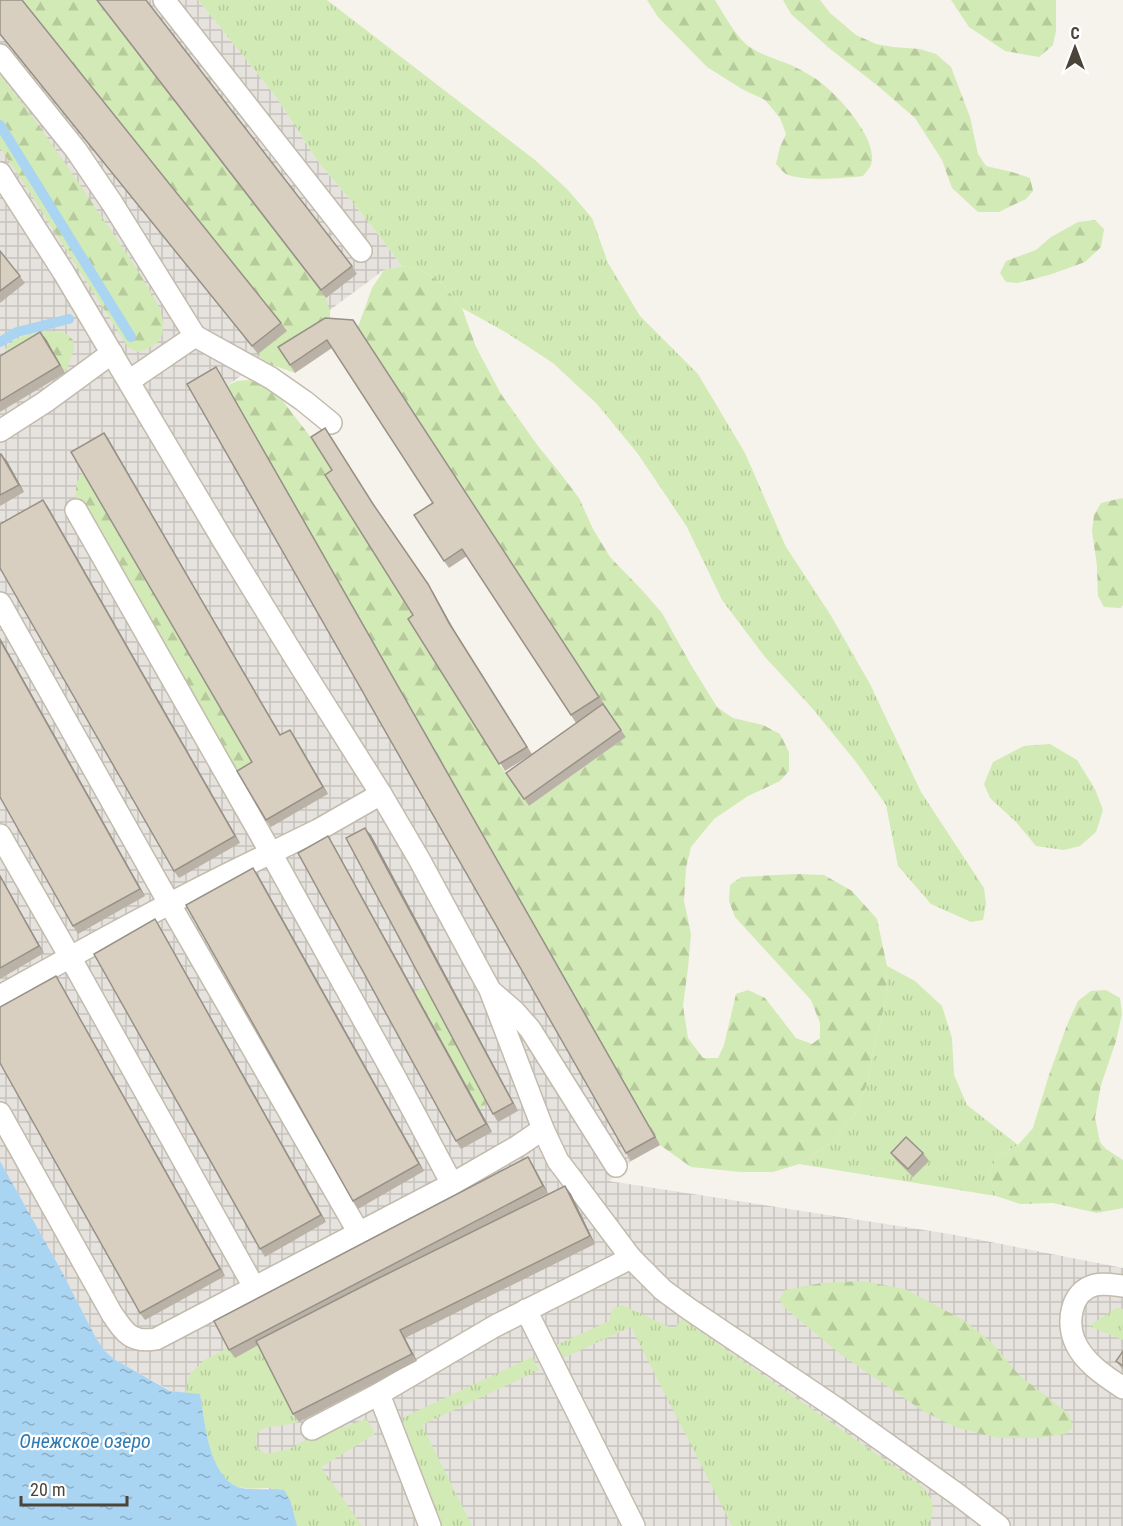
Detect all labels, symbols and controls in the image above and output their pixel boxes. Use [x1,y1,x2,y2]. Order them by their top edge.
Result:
north arrow [1045,18,1105,78]
text: С [1070,24,1080,43]
water label: Онежское озеро [19,1429,151,1453]
scale bar [21,1469,128,1507]
text: 20 m [30,1479,65,1500]

